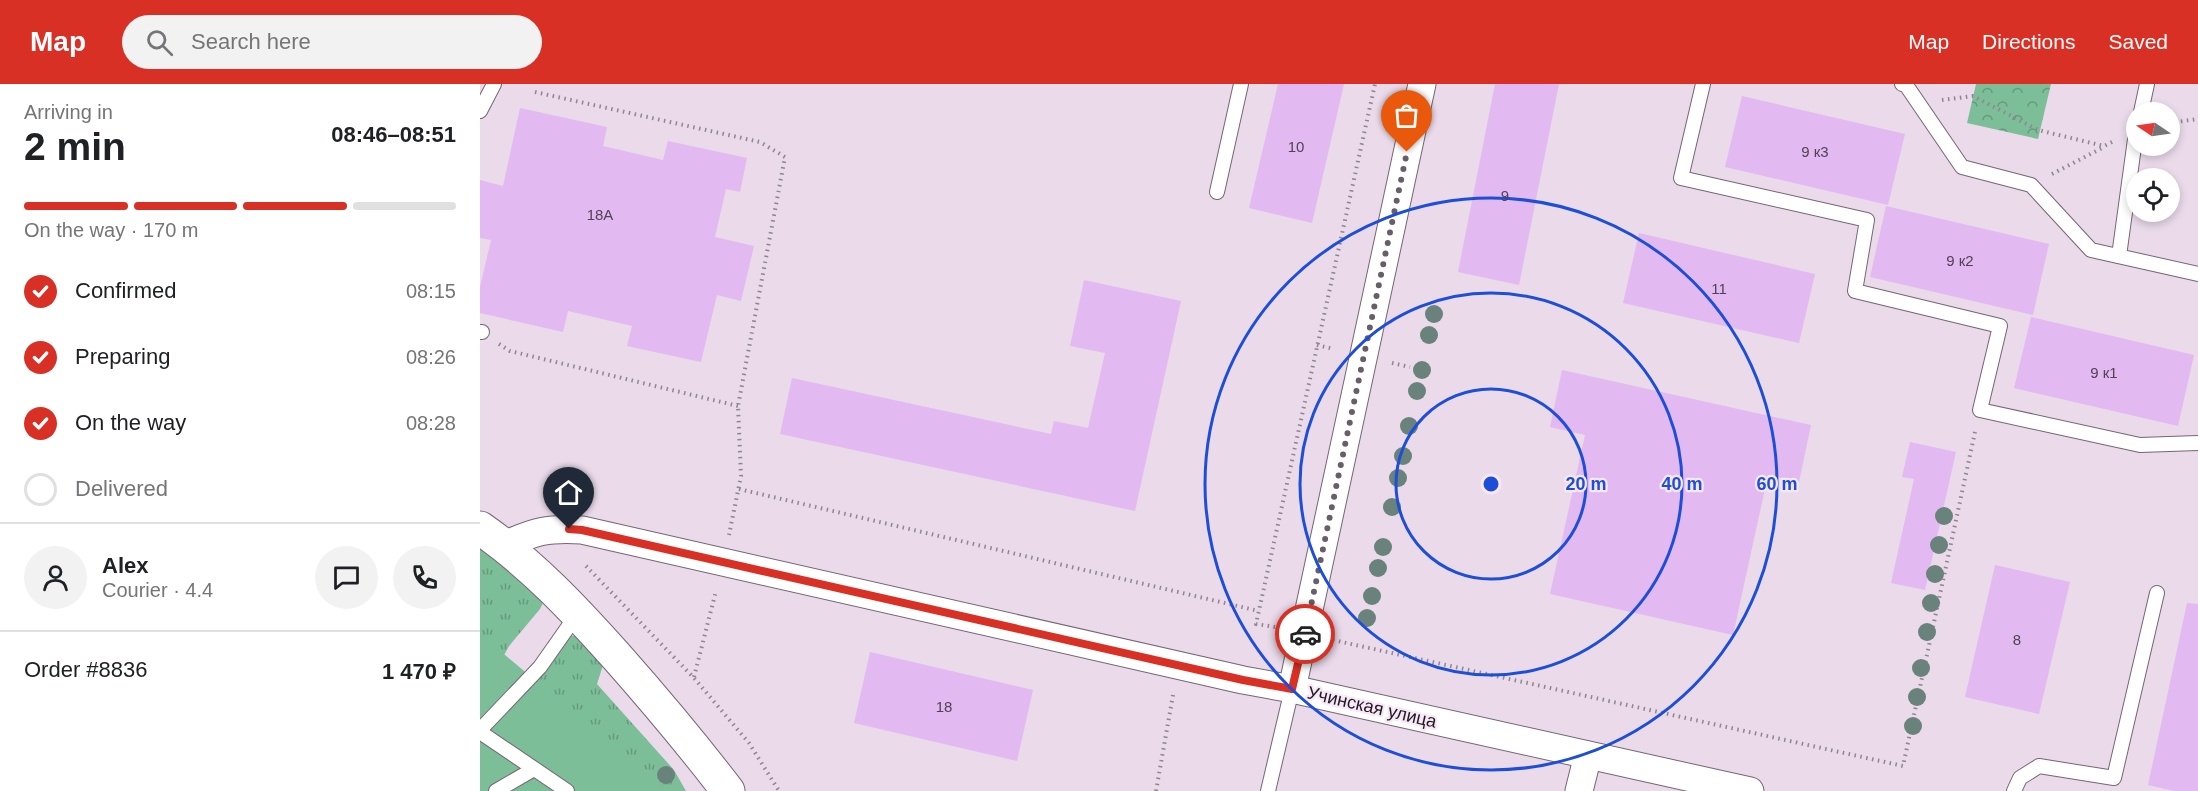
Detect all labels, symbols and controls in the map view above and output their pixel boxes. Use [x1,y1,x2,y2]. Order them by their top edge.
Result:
search box [122,15,542,69]
text: Map [30,26,86,57]
icon: search [143,26,176,59]
text: Search here [191,29,311,54]
text: Map [1908,30,1949,53]
text: Directions [1982,30,2075,53]
text: Saved [2108,30,2168,53]
pin [1381,90,1432,152]
icon: bag [1390,99,1423,132]
text: Arriving in [24,101,113,123]
north arrow [2126,102,2180,156]
map controls [2126,102,2180,222]
text: 08:46–08:51 [331,122,456,147]
text: 2 min [24,125,126,168]
house number: 10 [1288,138,1304,155]
house number: 9 к3 [1801,143,1829,160]
button: locate [2126,168,2180,222]
house number: 9 [1501,187,1509,204]
house number: 18А [587,206,613,223]
text: On the way · 170 m [24,219,199,241]
house number: 9 к2 [1946,252,1974,269]
icon: check [24,275,57,308]
text: Confirmed [75,278,176,303]
text: 08:15 [406,280,456,302]
house number: 11 [1711,280,1727,297]
icon: check [24,341,57,374]
text: Preparing [75,344,170,369]
text: 08:26 [406,346,456,368]
house number: 9 к1 [2090,364,2118,381]
icon: check [24,407,57,440]
text: On the way [75,410,186,435]
text: 08:28 [406,412,456,434]
pin [543,467,594,529]
centre of rings [1481,474,1501,494]
text: 20 m [1565,474,1607,494]
text: 40 m [1661,474,1703,494]
text: 60 m [1756,474,1798,494]
text: Delivered [75,476,168,501]
icon: home [552,476,585,509]
button: person [24,546,87,609]
button: chat [315,546,378,609]
button: phone [393,546,456,609]
text: Alex [102,553,148,578]
text: Courier · 4.4 [102,579,213,601]
courier [1275,604,1335,664]
icon: car [1289,618,1322,651]
house number: 8 [2013,631,2021,648]
text: Order #8836 [24,657,148,682]
text: 1 470 ₽ [382,659,456,684]
street label: Учинская улица [1305,682,1440,732]
house number: 18 [936,698,952,715]

